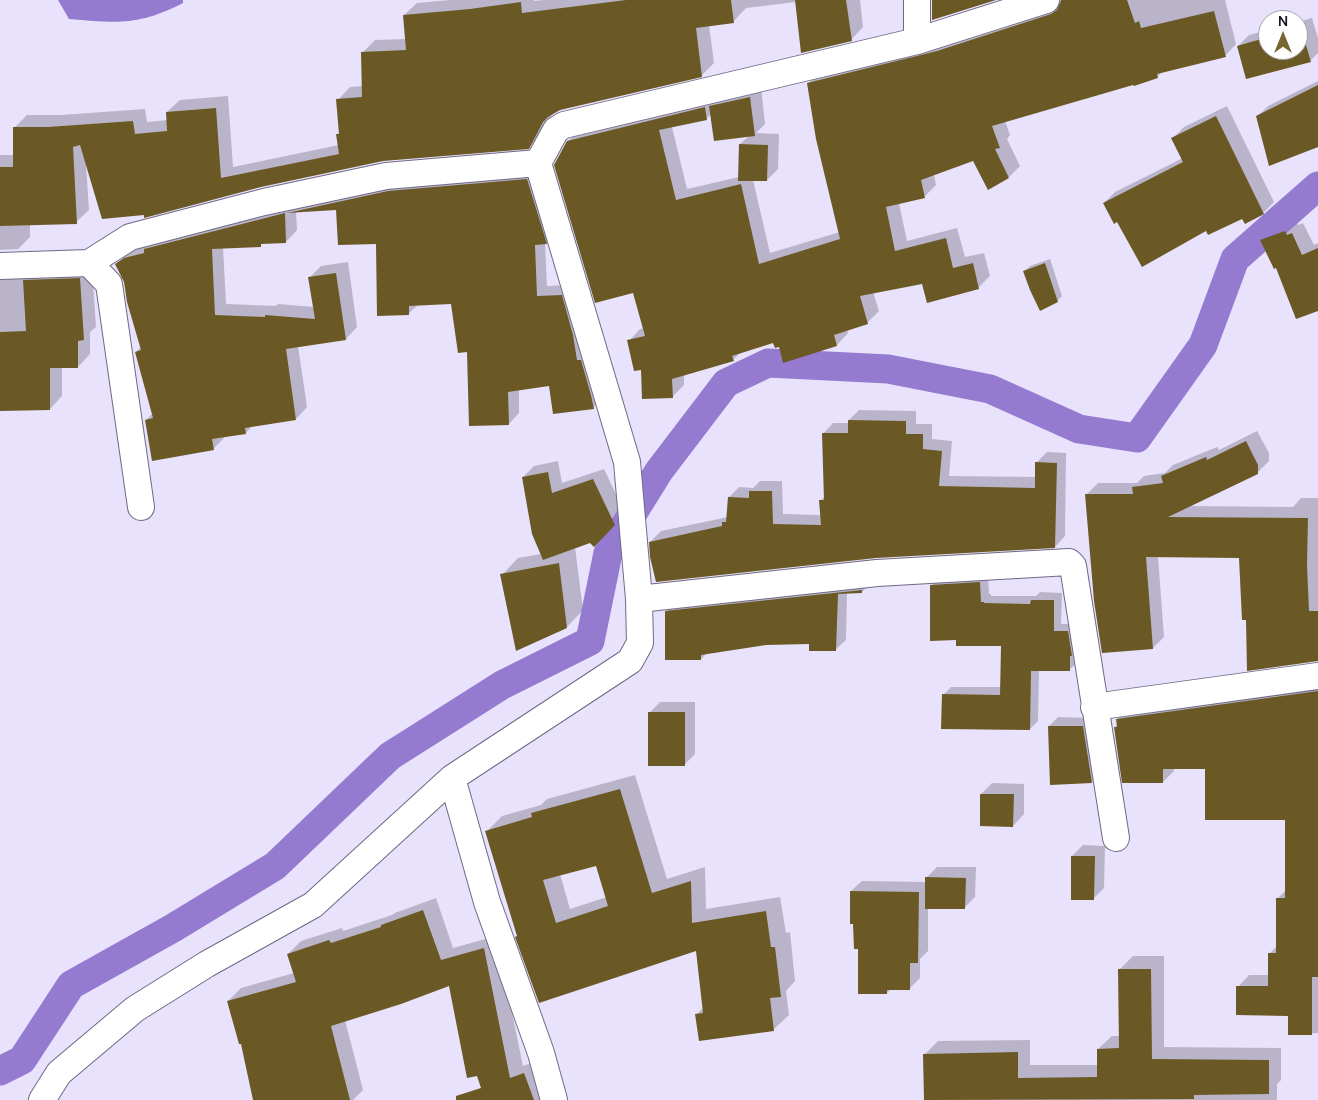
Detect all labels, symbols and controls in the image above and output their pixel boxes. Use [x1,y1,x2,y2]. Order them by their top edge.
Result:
north arrow [1258,10,1308,60]
text: N [1278,11,1288,30]

